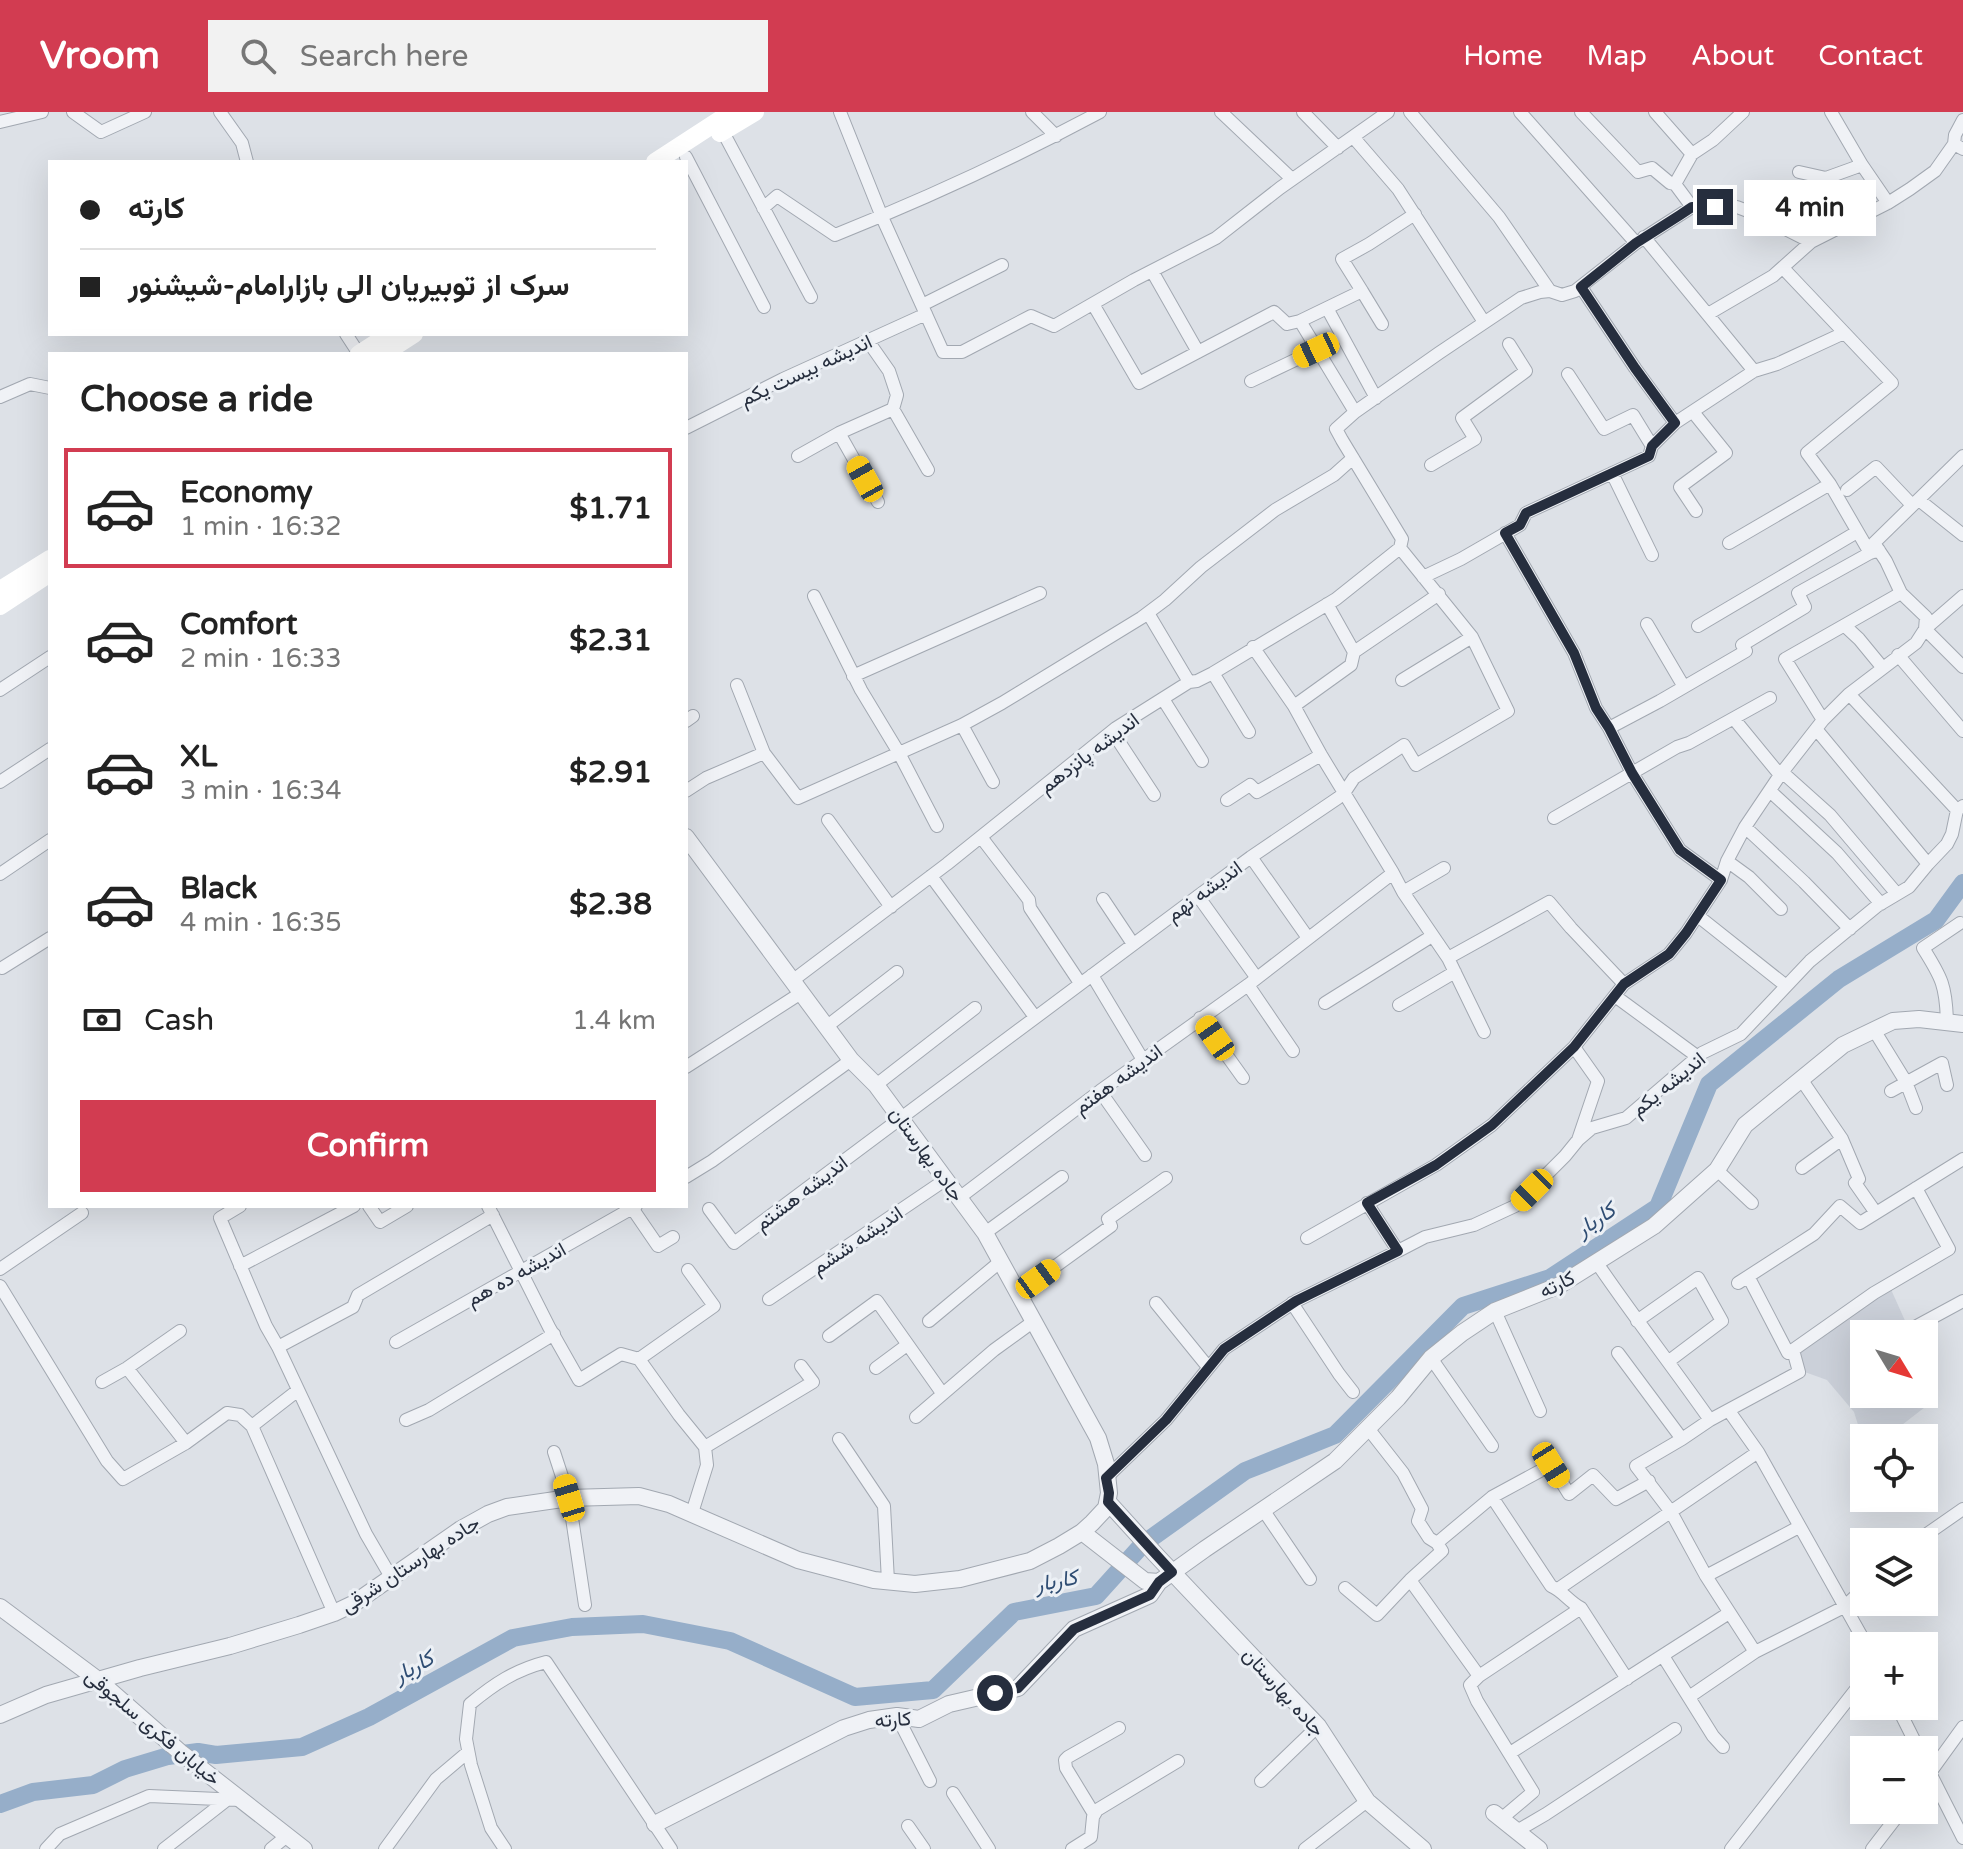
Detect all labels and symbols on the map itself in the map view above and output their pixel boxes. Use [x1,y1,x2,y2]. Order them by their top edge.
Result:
callout: 4 min [1743,179,1875,235]
route end [1697,189,1733,225]
car [1289,329,1343,371]
street label: اندیشه بیست یکم [737,330,876,412]
car [843,452,887,506]
street label: اندیشه پانزدهم [1035,708,1145,800]
street label: اندیشه نهم [1162,856,1247,927]
car [1191,1011,1239,1065]
street label: اندیشه هفتم [1070,1040,1167,1120]
street label: اندیشه یکم [1627,1048,1711,1122]
street label: جاده بهارستان [884,1103,969,1207]
street label: اندیشه هشتم [750,1151,853,1237]
car [1507,1165,1557,1215]
water label: کاربار [1569,1195,1623,1244]
street label: اندیشه ششم [807,1202,908,1280]
street label: اندیشه ده هم [462,1238,571,1312]
car [1012,1255,1064,1303]
street label: کارته [1536,1266,1579,1304]
north arrow [1850,1320,1938,1408]
car [1528,1438,1574,1492]
car [551,1472,587,1524]
street label: جاده بهارستان شرقی [337,1511,484,1619]
water label: کاربار [1031,1564,1083,1598]
street label: جاده بهارستان [1237,1643,1329,1742]
water label: کاربار [387,1644,441,1689]
street label: خیابان فکری سلجوقی [80,1664,225,1791]
route start [977,1675,1013,1711]
street label: کارته [874,1707,912,1733]

